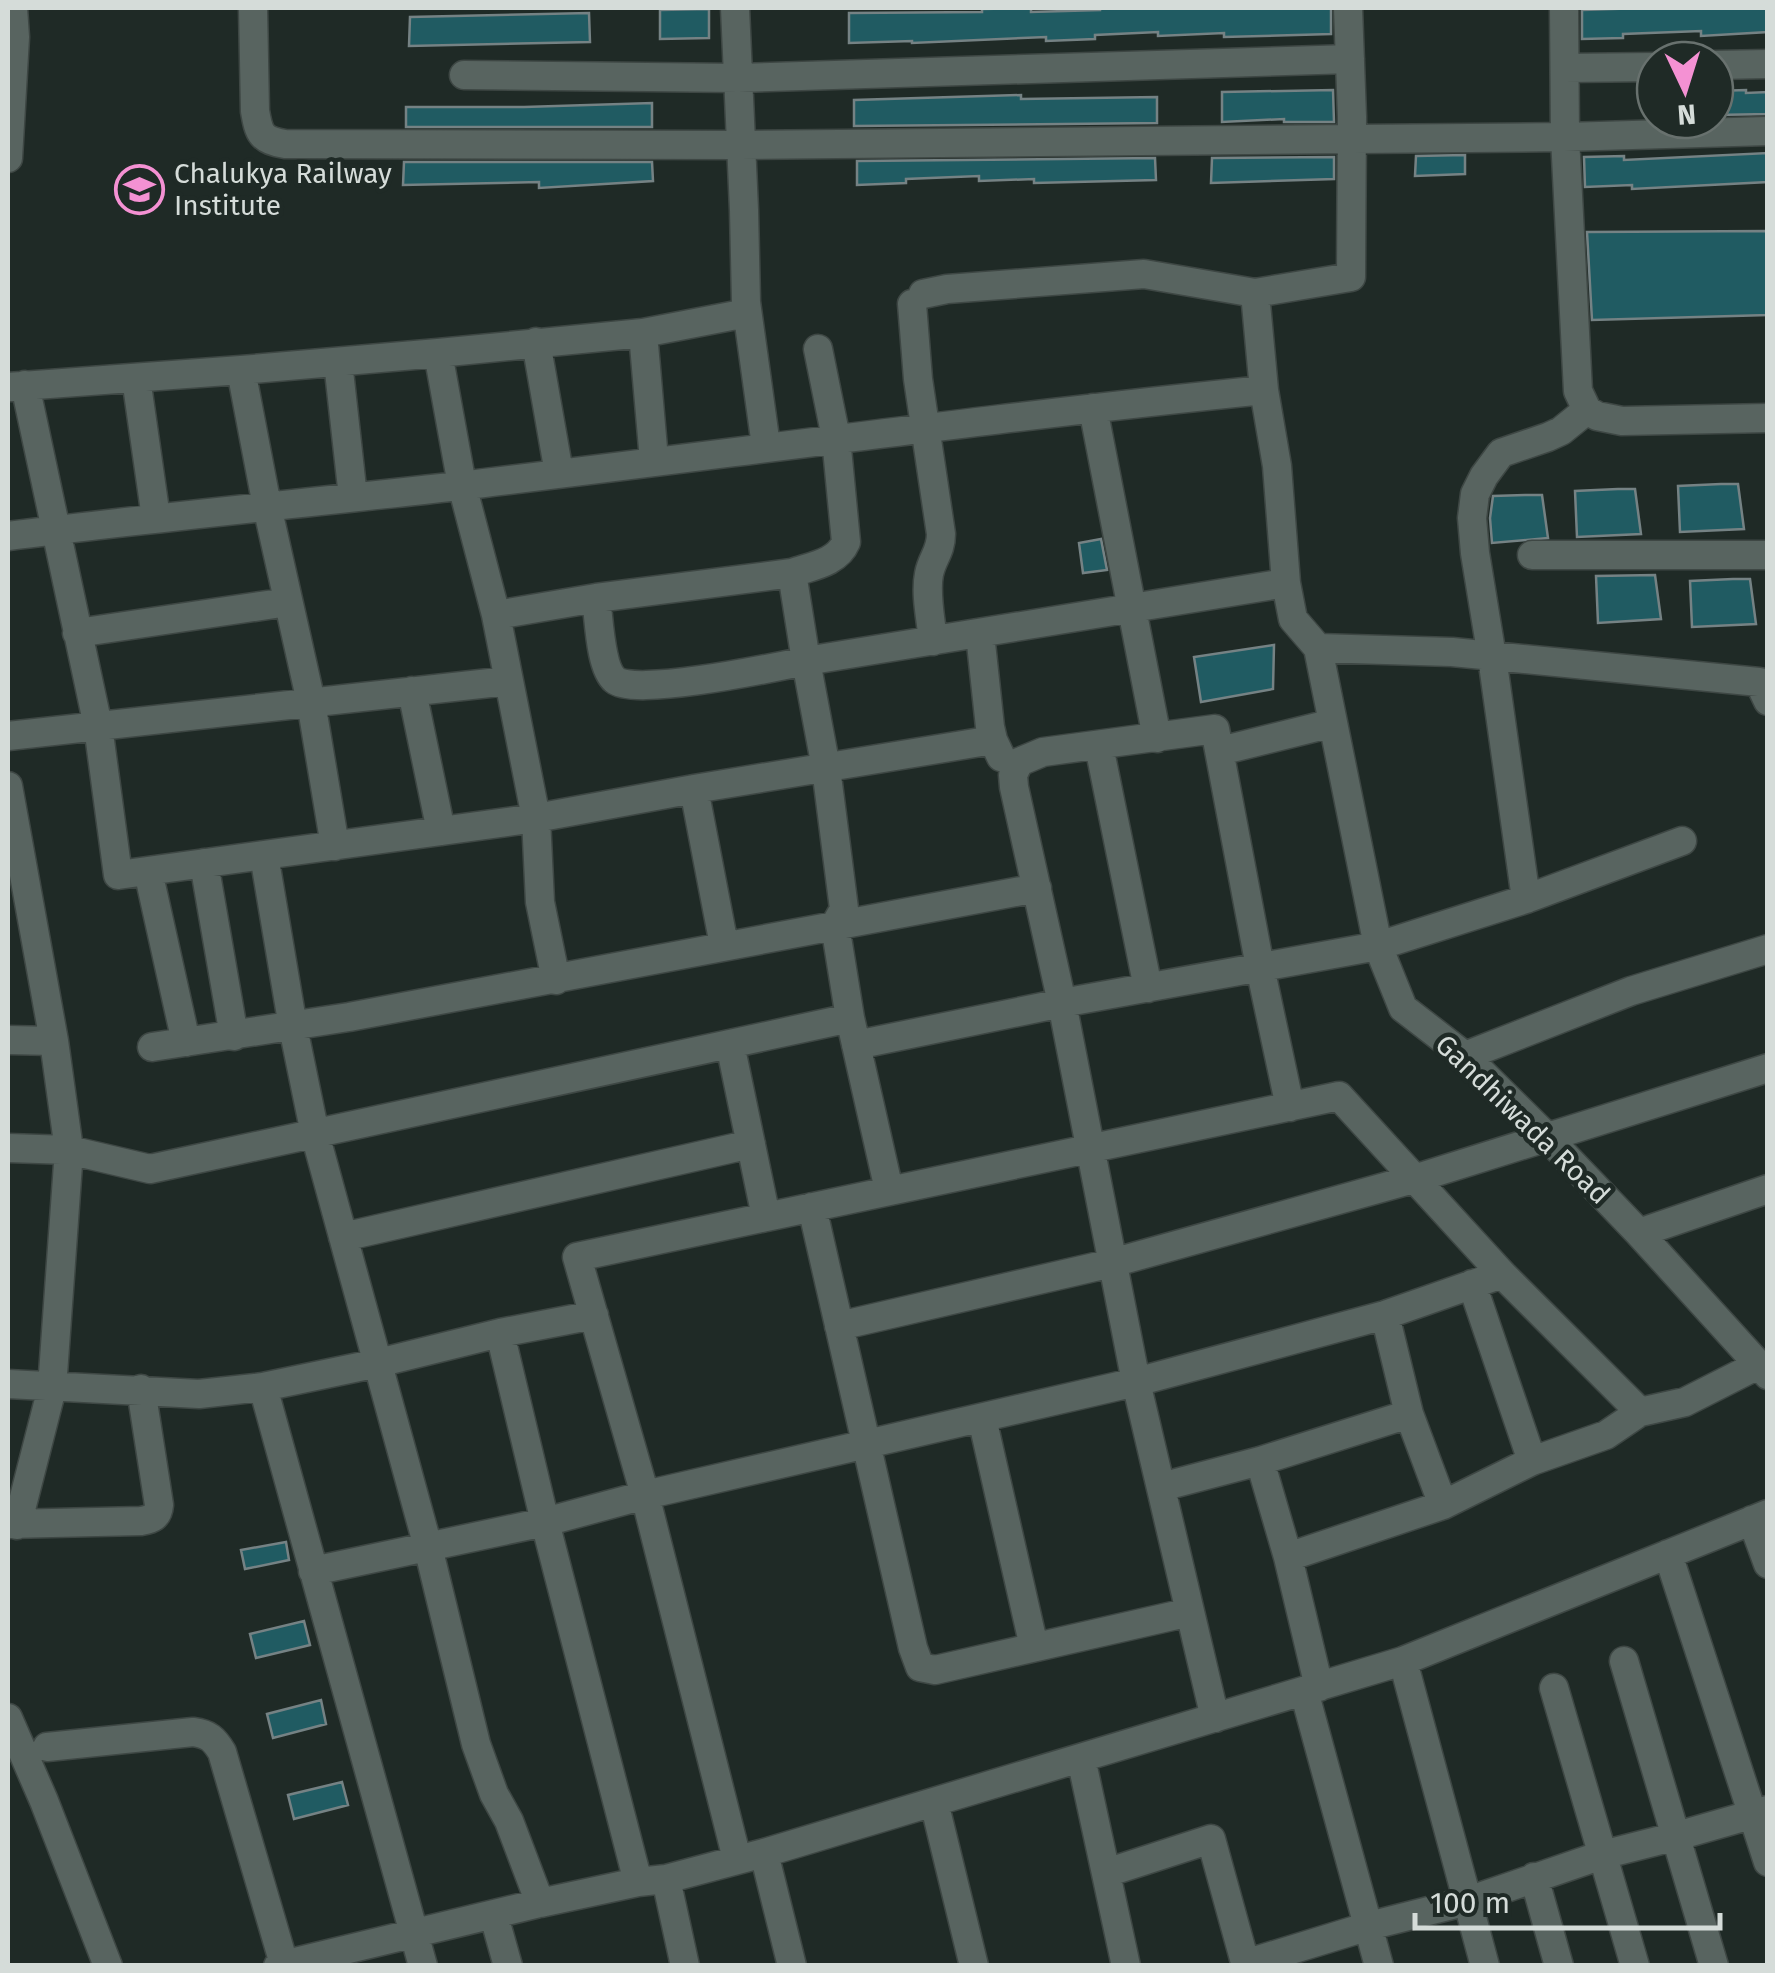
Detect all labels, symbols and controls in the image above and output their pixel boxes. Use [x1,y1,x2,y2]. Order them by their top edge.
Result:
north arrow [1635,40,1735,140]
text: N [1676,97,1697,132]
place label: Chalukya Railway Institute [174,157,392,222]
school or university icon: Chalukya Railway Institute [113,163,165,215]
street label: Gandhiwada Road [1429,1028,1617,1211]
scale bar [1415,1868,1720,1930]
text: 100 m [1430,1885,1510,1921]

